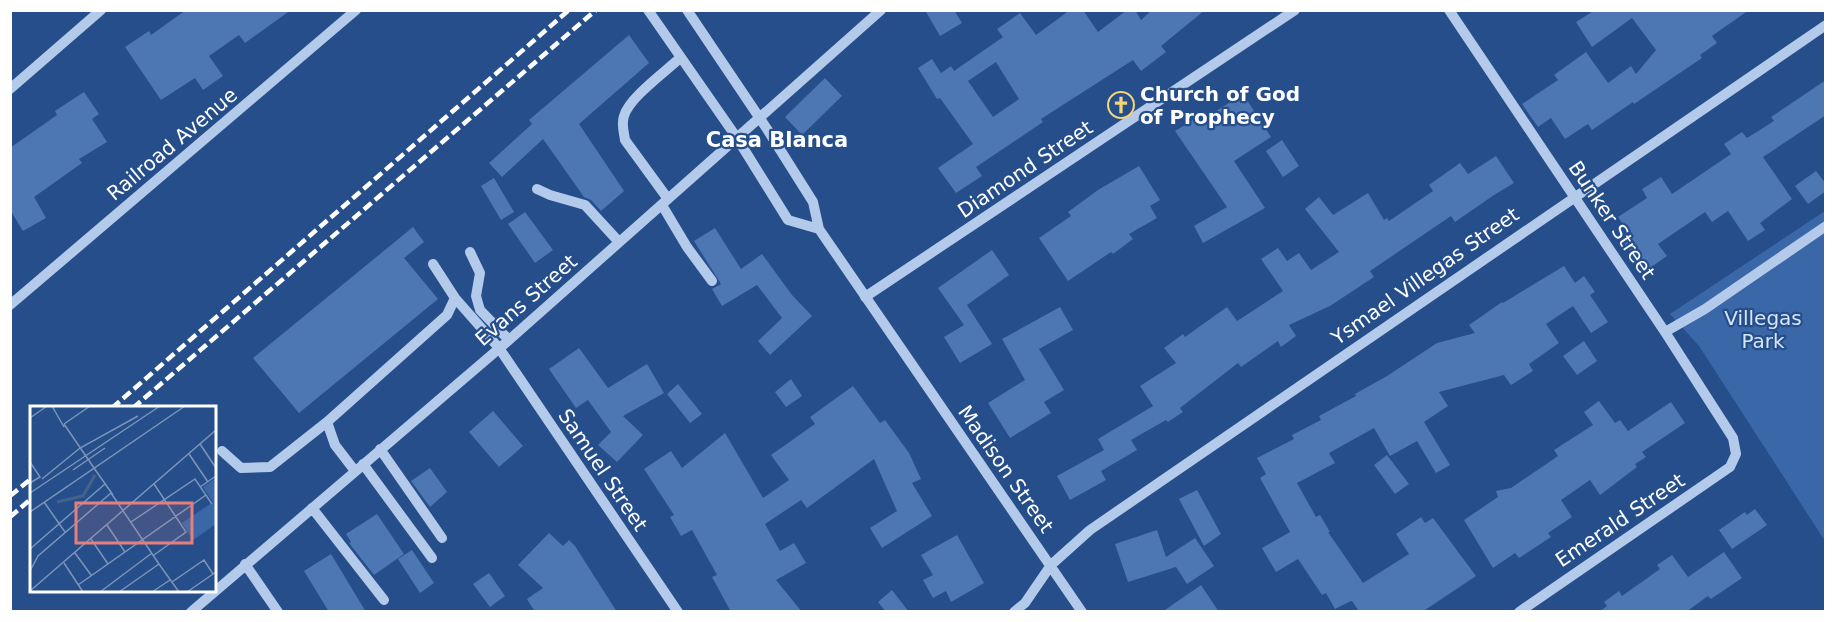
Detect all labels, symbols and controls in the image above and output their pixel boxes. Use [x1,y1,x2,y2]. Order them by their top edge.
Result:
place label: Church of God of Prophecy [1140,82,1300,129]
street label: Railroad Avenue [102,83,242,205]
church icon: Church of God of Prophecy [1106,90,1136,120]
street label: Diamond Street [953,115,1097,223]
district label: Casa Blanca [706,128,848,152]
street label: Bunker Street [1564,156,1661,284]
street label: Ysmael Villegas Street [1326,202,1523,350]
street label: Evans Street [470,249,582,351]
park label: Villegas Park [1724,306,1802,353]
street label: Madison Street [953,401,1059,538]
street label: Samuel Street [553,404,653,536]
inset map [30,406,216,592]
street label: Emerald Street [1551,468,1689,572]

